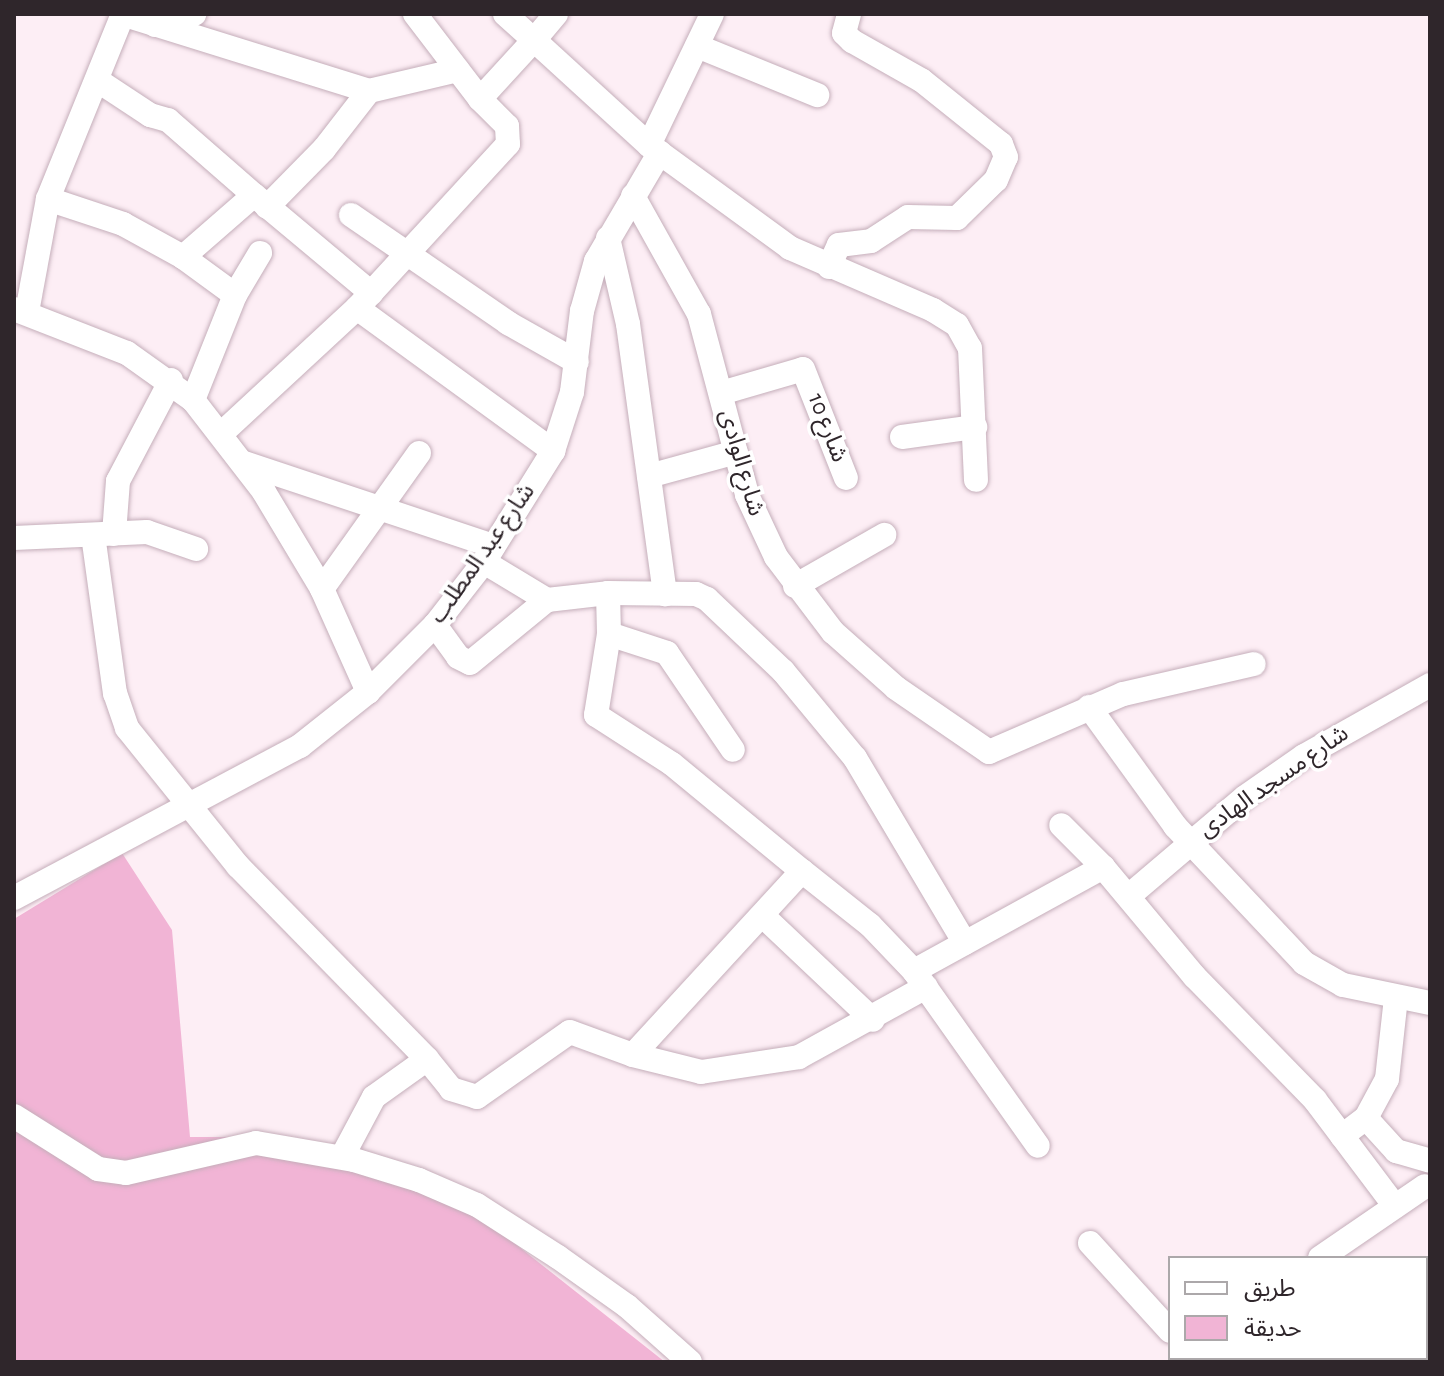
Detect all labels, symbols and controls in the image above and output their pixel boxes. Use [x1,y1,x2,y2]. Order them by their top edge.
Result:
street label: شارع 10 [801,389,853,467]
street label: شارع الوادى [712,406,770,520]
street label: شارع عبد المطلب [424,479,542,629]
street label: شارع مسجد الهادى [1193,720,1355,844]
legend [1168,1256,1428,1360]
text: طريق [1244,1277,1296,1301]
text: حديقة [1244,1317,1302,1341]

